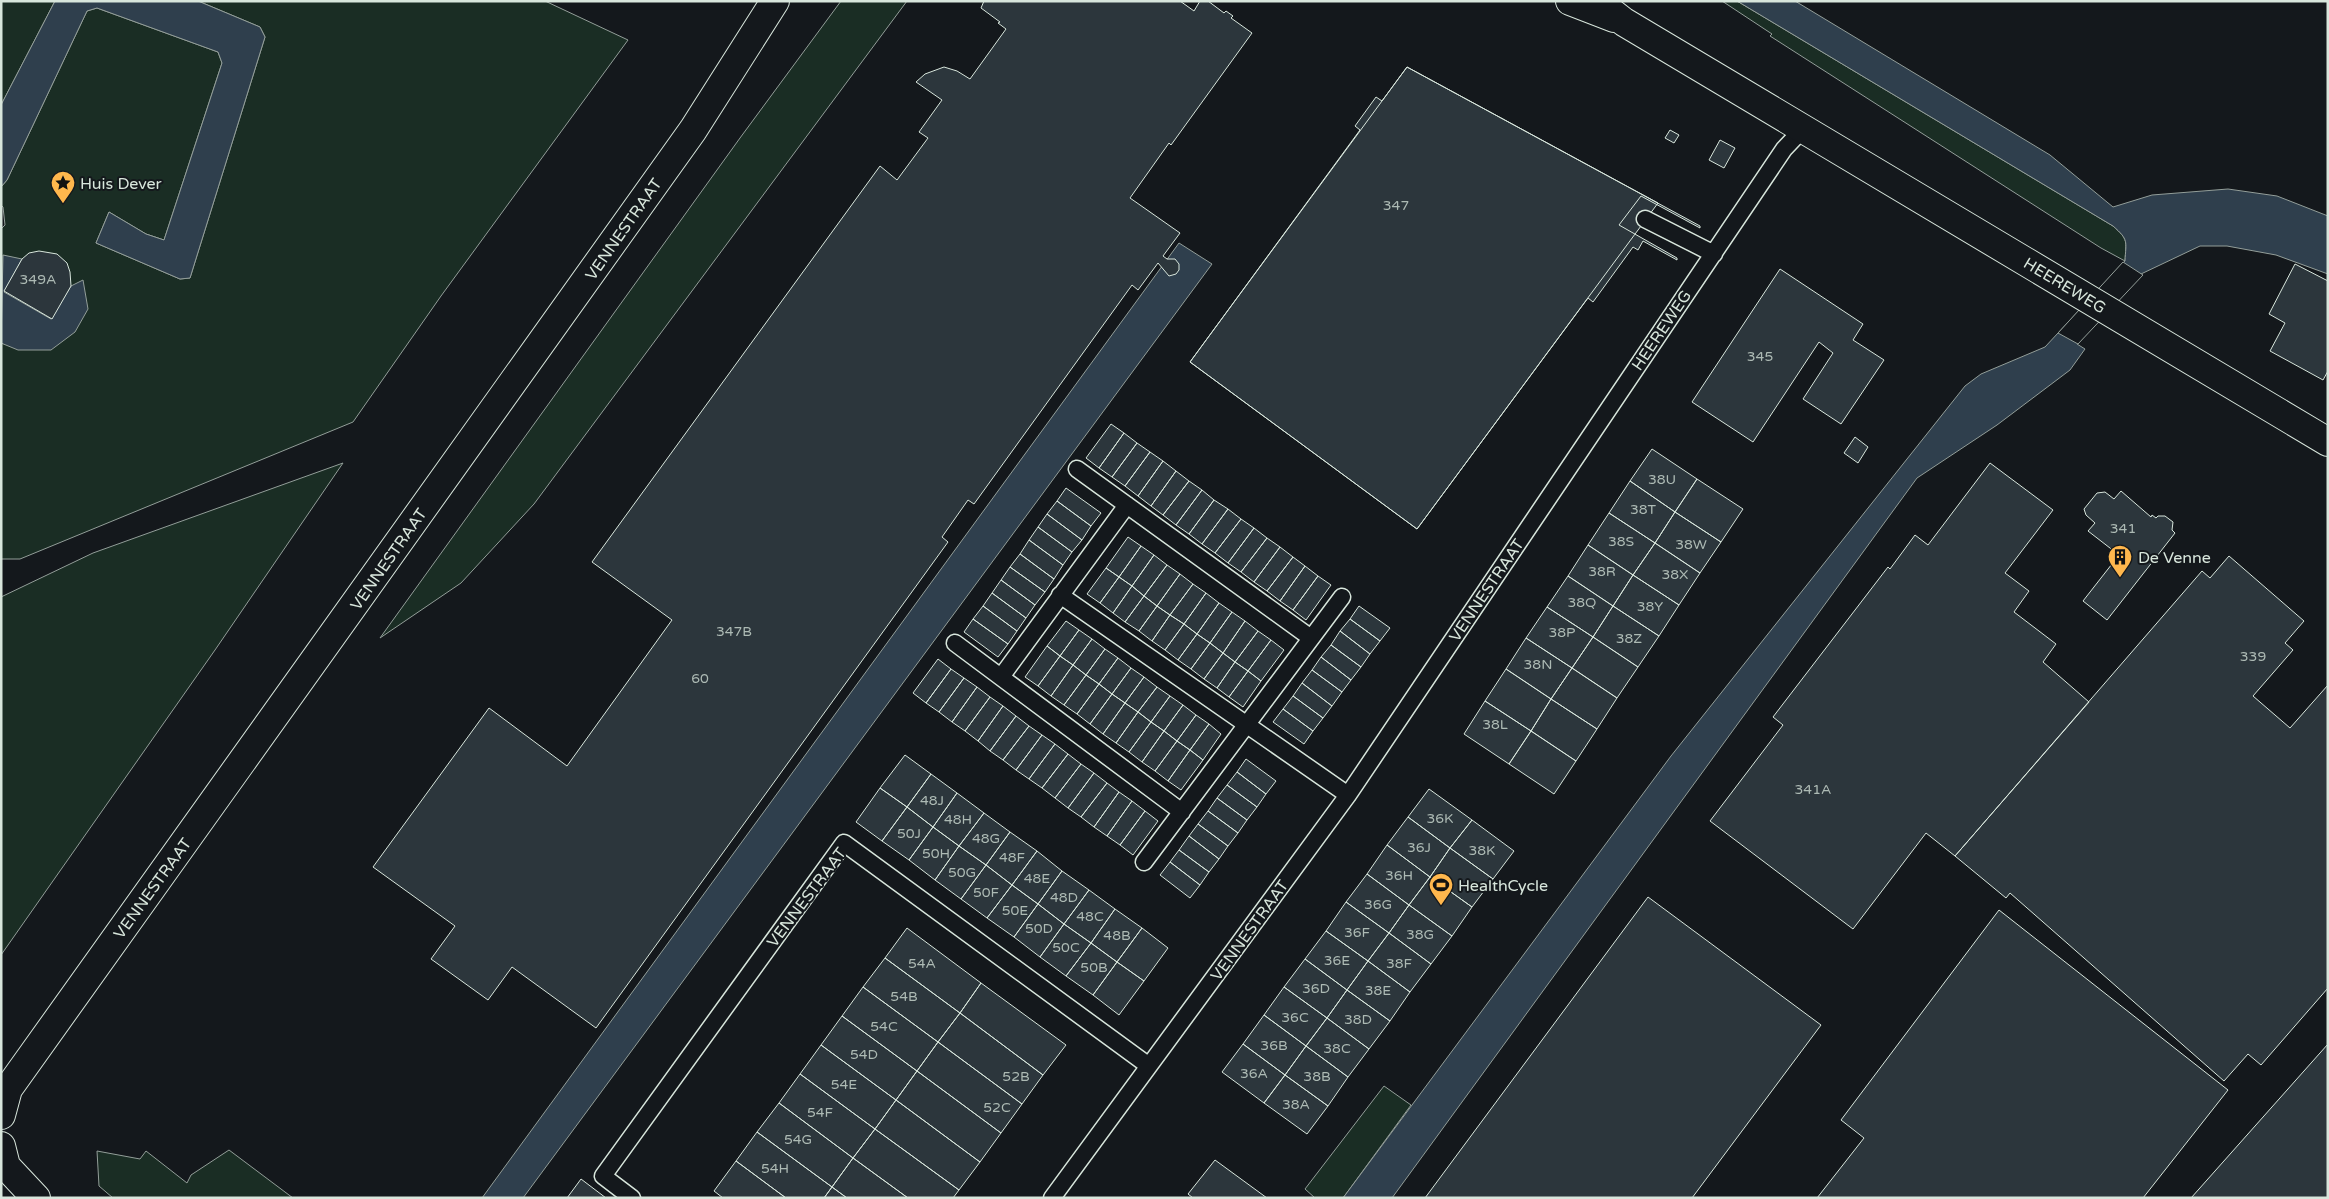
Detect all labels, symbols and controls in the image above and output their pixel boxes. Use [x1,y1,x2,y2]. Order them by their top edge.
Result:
place icon: Huis Dever [50,170,76,204]
place label: Huis Dever [80,174,163,194]
street label: VENNESTRAAT [581,175,667,284]
house number: 347 [1383,197,1409,214]
street label: HEEREWEG [2020,253,2109,318]
house number: 349A [20,271,56,288]
street label: HEEREWEG [1628,287,1696,374]
house number: 345 [1747,348,1773,365]
house number: 38U [1648,471,1676,488]
house number: 38T [1630,501,1657,518]
street label: VENNESTRAAT [346,505,432,614]
house number: 341 [2110,520,2136,537]
house number: 38S [1608,533,1634,550]
street label: VENNESTRAAT [1445,535,1529,646]
house number: 38W [1675,536,1707,553]
building icon: De Venne [2107,544,2133,578]
place label: De Venne [2138,548,2211,568]
house number: 38R [1588,563,1616,580]
house number: 38X [1662,566,1688,583]
house number: 38Q [1568,594,1596,611]
house number: 38Y [1637,598,1663,615]
house number: 347B [716,623,752,640]
house number: 38P [1549,624,1576,641]
house number: 38Z [1616,630,1642,647]
house number: 339 [2240,648,2266,665]
house number: 38N [1524,656,1552,673]
house number: 60 [691,670,709,687]
house number: 38L [1482,716,1508,733]
house number: 341A [1795,781,1831,798]
house number: 48J [920,792,944,809]
house number: 36K [1427,810,1453,827]
house number: 48H [944,811,972,828]
house number: 50J [897,825,921,842]
house number: 48G [972,830,1000,847]
street label: VENNESTRAAT [109,834,196,943]
house number: 36J [1407,839,1431,856]
house number: 38K [1469,842,1495,859]
street label: VENNESTRAAT [763,843,851,952]
house number: 50H [922,845,950,862]
house number: 48F [999,849,1026,866]
house number: 50G [948,864,976,881]
house number: 36H [1385,867,1413,884]
house number: 48E [1024,870,1050,887]
sports icon: HealthCycle [1428,872,1454,906]
street label: VENNESTRAAT [1206,876,1293,985]
place label: HealthCycle [1458,876,1548,896]
house number: 50F [973,884,1000,901]
house number: 48D [1050,889,1078,906]
house number: 36G [1364,896,1392,913]
house number: 50E [1002,902,1028,919]
house number: 48C [1076,908,1104,925]
house number: 50D [1025,920,1053,937]
house number: 36F [1344,924,1371,941]
house number: 38G [1406,926,1434,943]
house number: 48B [1103,927,1131,944]
house number: 50C [1052,939,1080,956]
house number: 36E [1324,952,1350,969]
house number: 54A [908,955,936,972]
house number: 38F [1386,955,1413,972]
house number: 50B [1080,959,1108,976]
house number: 36D [1302,980,1330,997]
house number: 38E [1365,982,1391,999]
house number: 54B [890,988,918,1005]
house number: 36C [1281,1009,1309,1026]
house number: 38D [1344,1011,1372,1028]
house number: 54C [870,1018,898,1035]
house number: 36B [1260,1037,1288,1054]
house number: 38C [1323,1040,1351,1057]
house number: 54D [850,1046,878,1063]
house number: 36A [1240,1065,1268,1082]
house number: 52B [1002,1068,1030,1085]
house number: 38B [1303,1068,1331,1085]
house number: 54E [831,1076,857,1093]
house number: 38A [1282,1096,1310,1113]
house number: 52C [983,1099,1011,1116]
house number: 54F [807,1104,834,1121]
house number: 54G [784,1131,812,1148]
house number: 54H [761,1160,789,1177]

